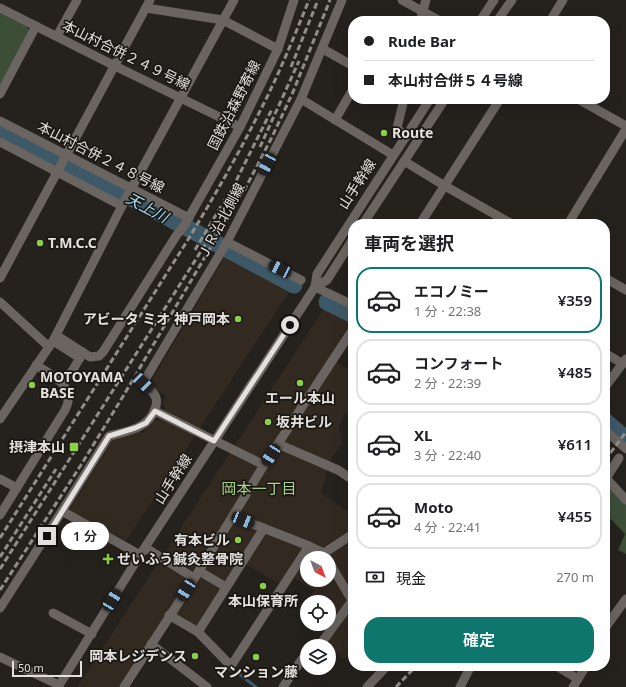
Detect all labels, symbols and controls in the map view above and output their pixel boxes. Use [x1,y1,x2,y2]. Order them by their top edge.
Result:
street label: 本山村合併２４９号線 [59,15,193,94]
text: Rude Bar [388,31,456,51]
street label: 国鉄沿森野寄線 [203,57,264,153]
text: 本山村合併５４号線 [388,70,523,90]
street label: 本山村合併２４８号線 [35,116,168,197]
place label: Route [392,123,433,142]
marker: Route [379,128,389,138]
car [256,151,278,177]
street label: 山手幹線 [333,155,380,212]
street label: ＪＲ沿北側線 [192,179,249,262]
water label: 天上川 [123,188,174,227]
text: 車両を選択 [364,231,454,255]
place label: T.M.C.C [48,233,97,252]
marker: T.M.C.C [35,238,45,248]
car [267,258,293,280]
text: エコノミー [414,281,489,301]
icon: car [366,282,402,318]
text: ¥359 [558,290,592,310]
text: 1 分 · 22:38 [414,302,481,320]
place label: アビータ ミオ 神戸岡本 [83,309,230,328]
marker: アビータ ミオ 神戸岡本 [233,314,243,324]
route start [281,316,299,334]
text: コンフォート [414,353,504,373]
icon: car [366,354,402,390]
text: ¥485 [558,362,592,382]
place label: MOTOYAMA BASE [40,367,123,402]
car [130,370,156,396]
text: 2 分 · 22:39 [414,374,481,392]
marker: エール本山 [295,378,305,388]
marker: MOTOYAMA BASE [27,380,37,390]
place label: エール本山 [265,388,335,407]
place label: 坂井ビル [276,412,332,431]
marker: 坂井ビル [263,417,273,427]
text: XL [414,425,432,445]
icon: car [366,426,402,462]
text: ¥611 [558,434,592,454]
place label: 摂津本山 [9,437,65,456]
marker: 摂津本山 [68,441,80,453]
car [259,442,283,468]
text: 3 分 · 22:40 [414,446,481,464]
street label: 山手幹線 [149,450,196,507]
district label: 岡本一丁目 [221,478,297,498]
text: Moto [414,497,453,517]
icon: car [366,498,402,534]
text: ¥455 [558,506,592,526]
car [230,510,256,530]
text: 4 分 · 22:41 [414,518,481,536]
callout: 1 分 [61,522,109,550]
route end [38,527,56,545]
text: 1 分 [73,527,97,545]
place label: 有本ビル [174,530,230,549]
marker: 有本ビル [233,535,243,545]
place label: せいふう鍼灸整骨院 [117,549,243,568]
north arrow [300,551,336,587]
map controls [300,551,336,675]
marker: せいふう鍼灸整骨院 [102,553,114,565]
icon: cash [364,566,386,588]
text: 現金 [396,568,426,588]
text: 270 m [556,568,594,586]
car [174,577,198,603]
marker: 本山保育所 [258,581,268,591]
car [101,587,123,613]
place label: 本山保育所 [228,591,298,610]
button: locate [300,595,336,631]
button: 確定 [364,617,594,663]
button: layers [300,639,336,675]
place label: 岡本レジデンス [89,646,187,665]
marker: 岡本レジデンス [190,651,200,661]
marker: マンション藤 [251,652,261,662]
scale bar [12,659,82,678]
text: 50 m [18,660,44,675]
place label: マンション藤 [214,662,298,681]

